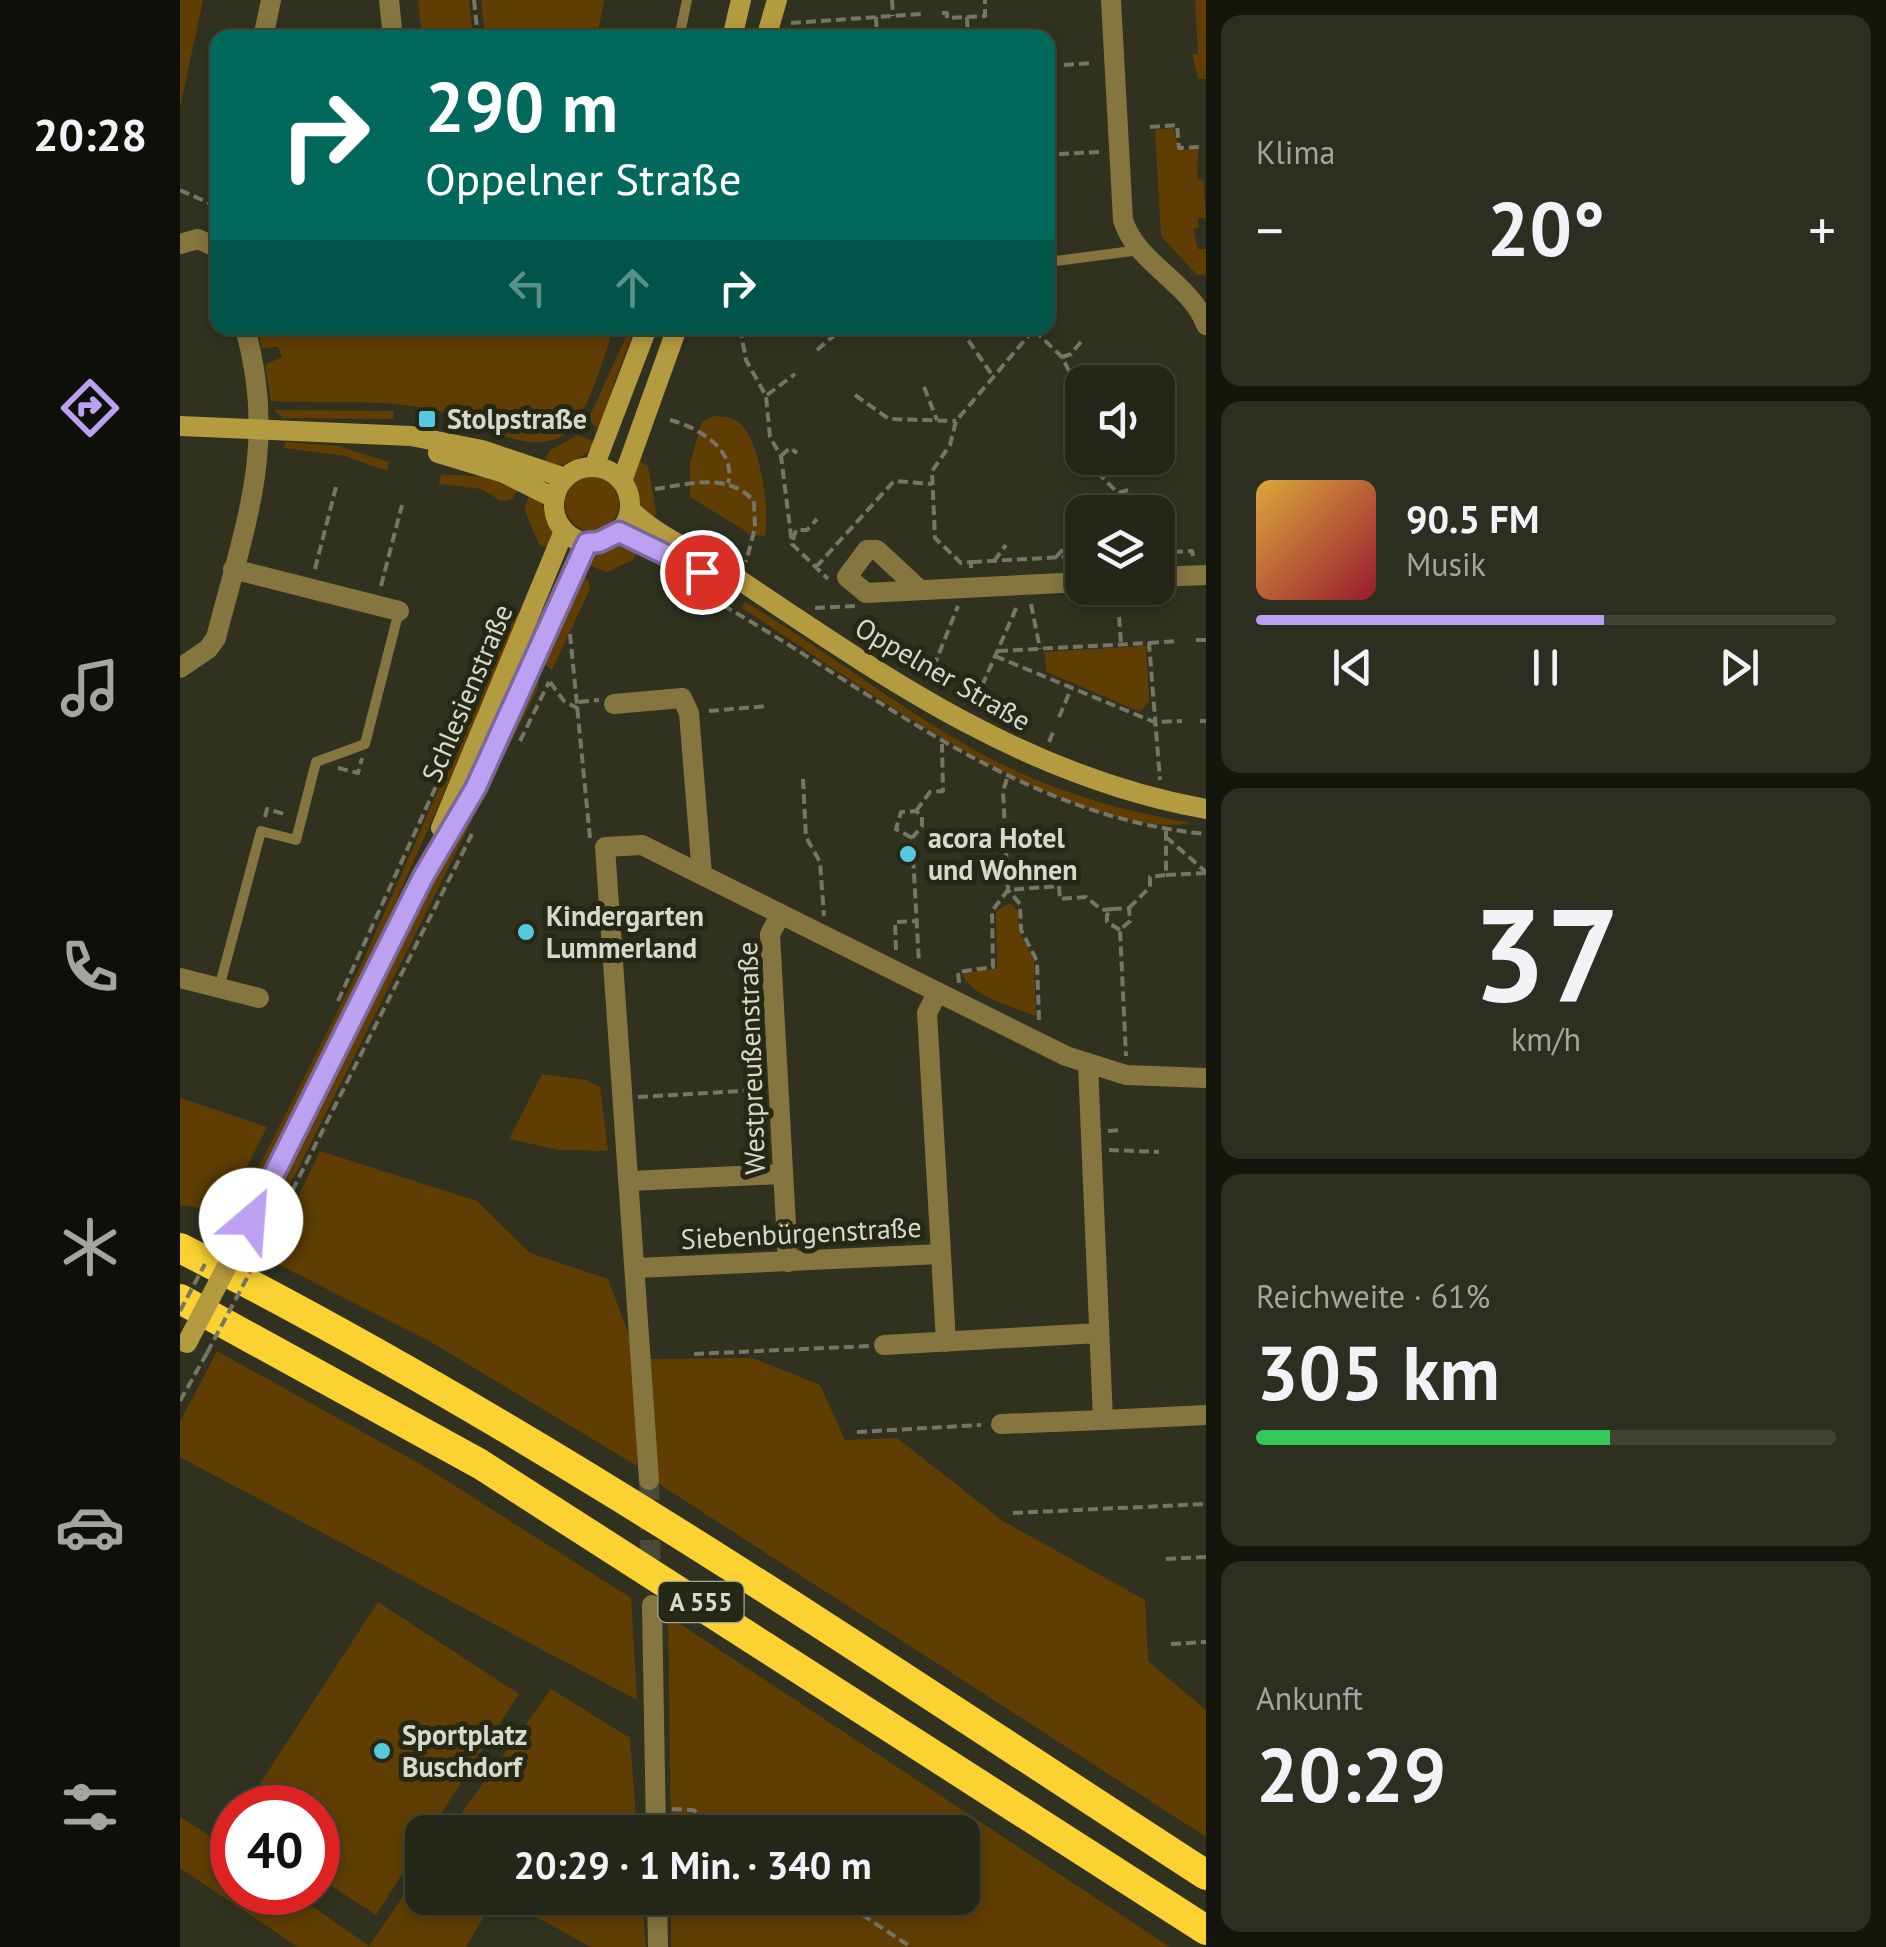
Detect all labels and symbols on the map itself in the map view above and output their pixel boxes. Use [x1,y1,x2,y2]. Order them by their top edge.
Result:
place label: Stolpstraße [447,400,587,437]
marker: Stolpstraße [416,408,438,430]
pin [660,530,745,615]
street label: Schlesienstraße [412,598,521,787]
street label: Oppelner Straße [849,608,1038,739]
place label: acora Hotel und Wohnen [928,819,1078,888]
marker: acora Hotel und Wohnen [897,843,919,865]
place label: Kindergarten Lummerland [546,897,704,966]
marker: Kindergarten Lummerland [515,921,537,943]
street label: Westpreußenstraße [728,941,773,1175]
position arrow [199,1168,303,1272]
street label: Siebenbürgenstraße [680,1208,922,1257]
road number: A 555 [658,1582,744,1622]
place label: Sportplatz Buschdorf [402,1716,527,1785]
marker: Sportplatz Buschdorf [371,1740,393,1762]
speed limit sign: 40 [210,1785,340,1915]

